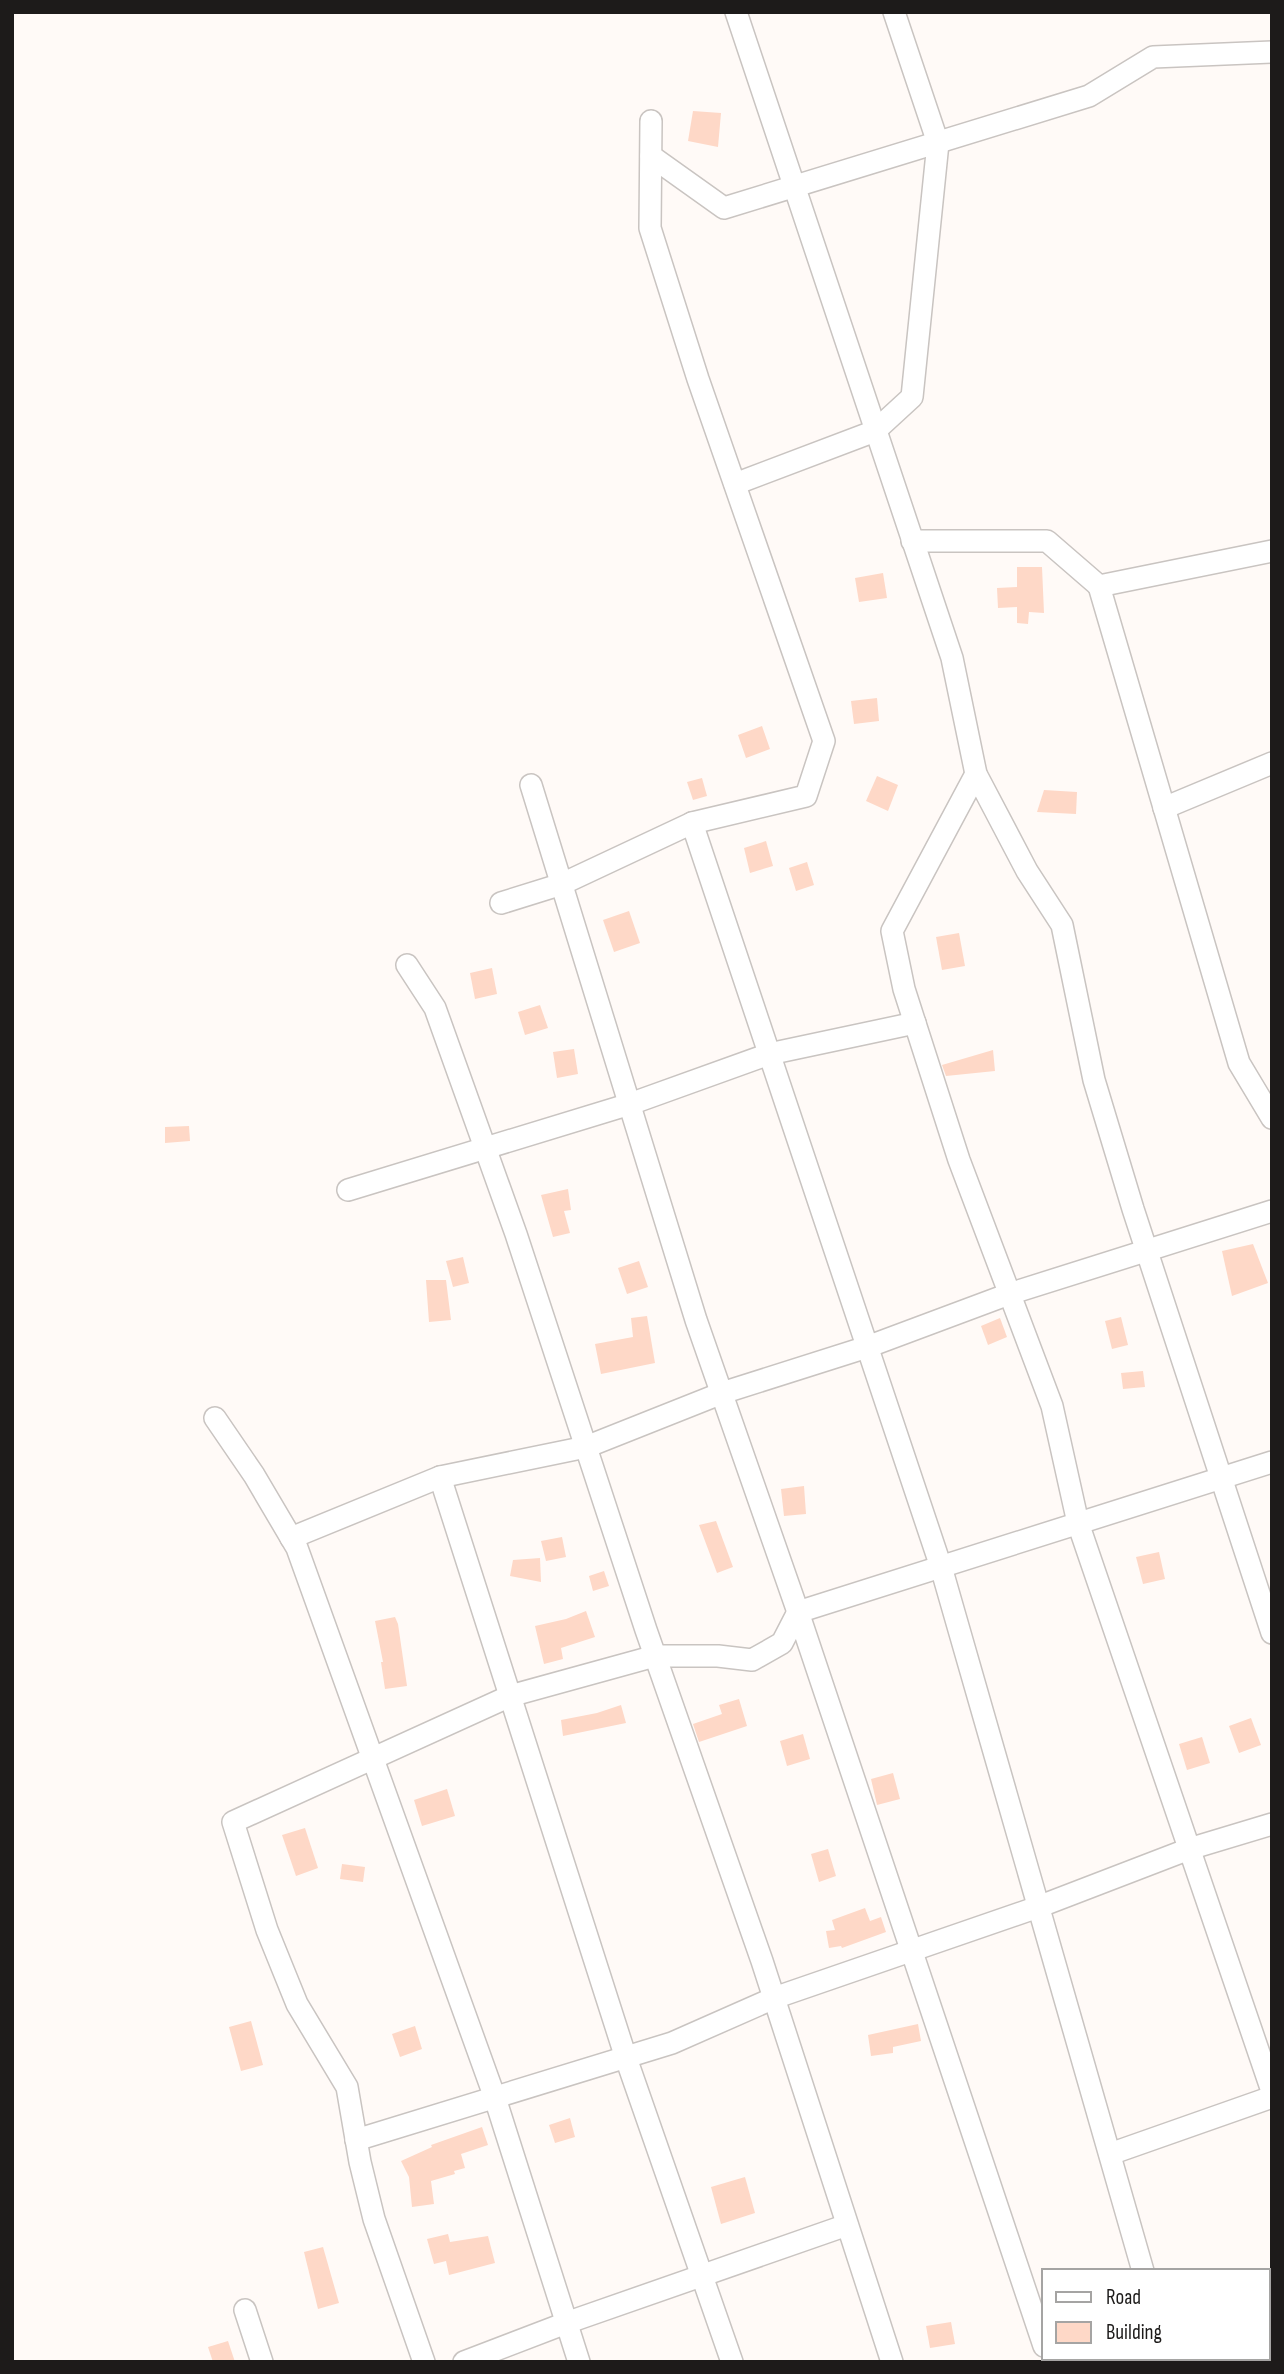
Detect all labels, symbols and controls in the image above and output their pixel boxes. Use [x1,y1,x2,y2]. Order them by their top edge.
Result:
legend [1042,2269,1270,2360]
text: Road [1106,2285,1141,2310]
text: Building [1106,2320,1162,2345]

